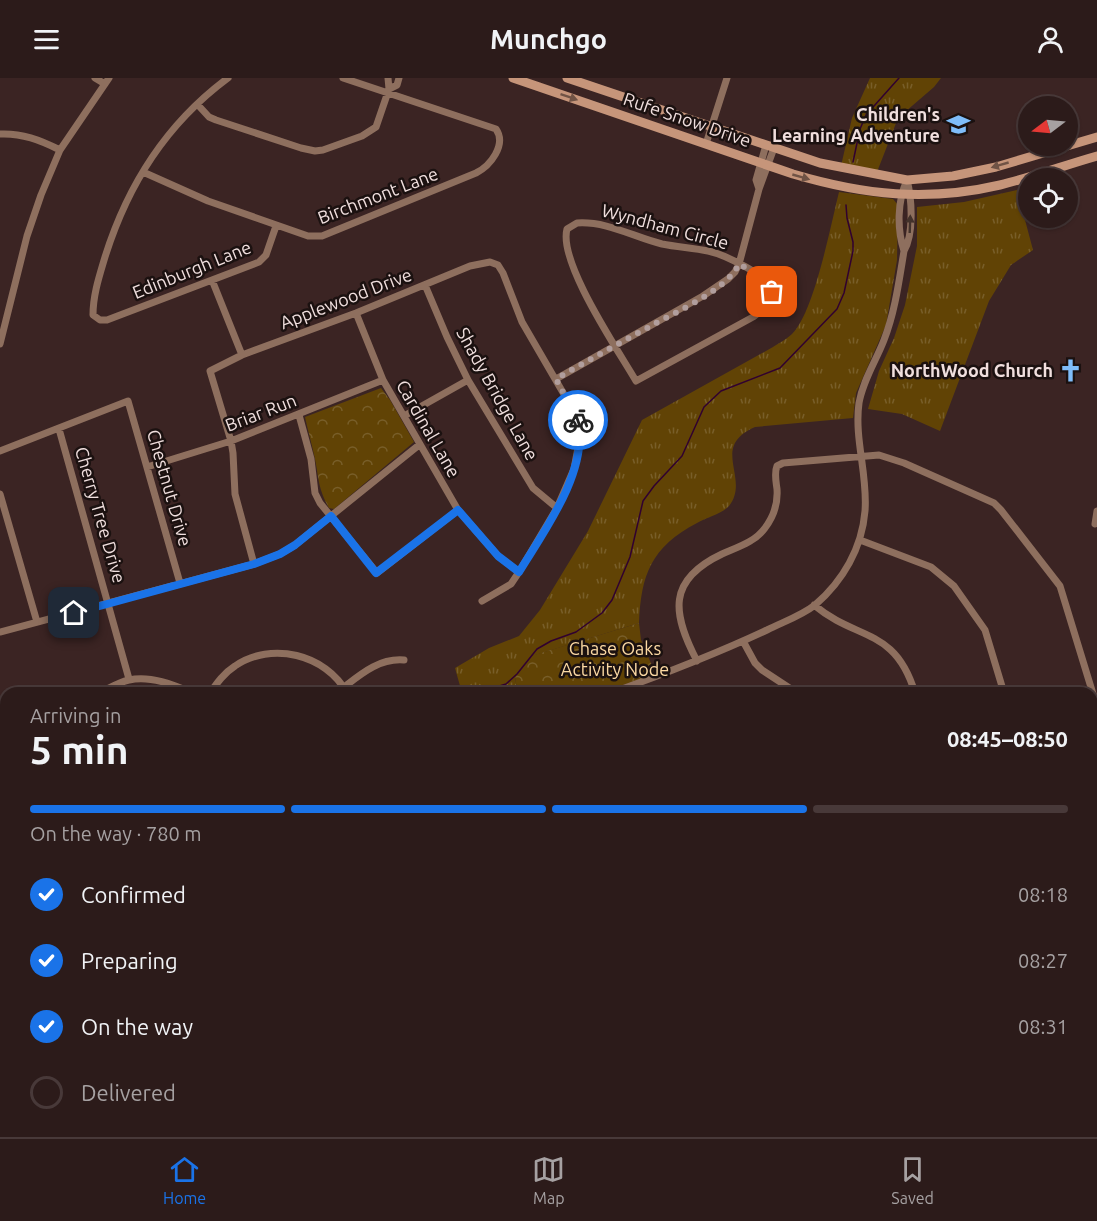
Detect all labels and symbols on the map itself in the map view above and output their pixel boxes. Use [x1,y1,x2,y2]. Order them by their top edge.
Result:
street label: Rufe Snow Drive [621,88,754,150]
one-way arrow [560,92,578,102]
north arrow [1018,96,1078,156]
place label: Children's Learning Adventure [772,104,940,145]
school or university icon: Children's Learning Adventure [945,112,971,138]
one-way arrow [991,161,1009,170]
street label: Birchmont Lane [315,163,441,227]
one-way arrow [792,173,810,182]
street label: Wyndham Circle [600,199,731,253]
one-way arrow [905,214,914,233]
street label: Edinburgh Lane [129,236,254,302]
street label: Applewood Drive [277,264,414,332]
pin [746,266,797,317]
street label: Shady Bridge Lane [453,324,543,463]
church icon: NorthWood Church [1058,358,1084,384]
place label: NorthWood Church [891,360,1053,380]
street label: Cardinal Lane [393,376,465,481]
street label: Briar Run [222,389,299,435]
courier [548,390,608,450]
street label: Chestnut Drive [144,427,196,548]
street label: Cherry Tree Drive [72,444,130,585]
pin [48,587,99,638]
park label: Chase Oaks Activity Node [561,638,669,679]

